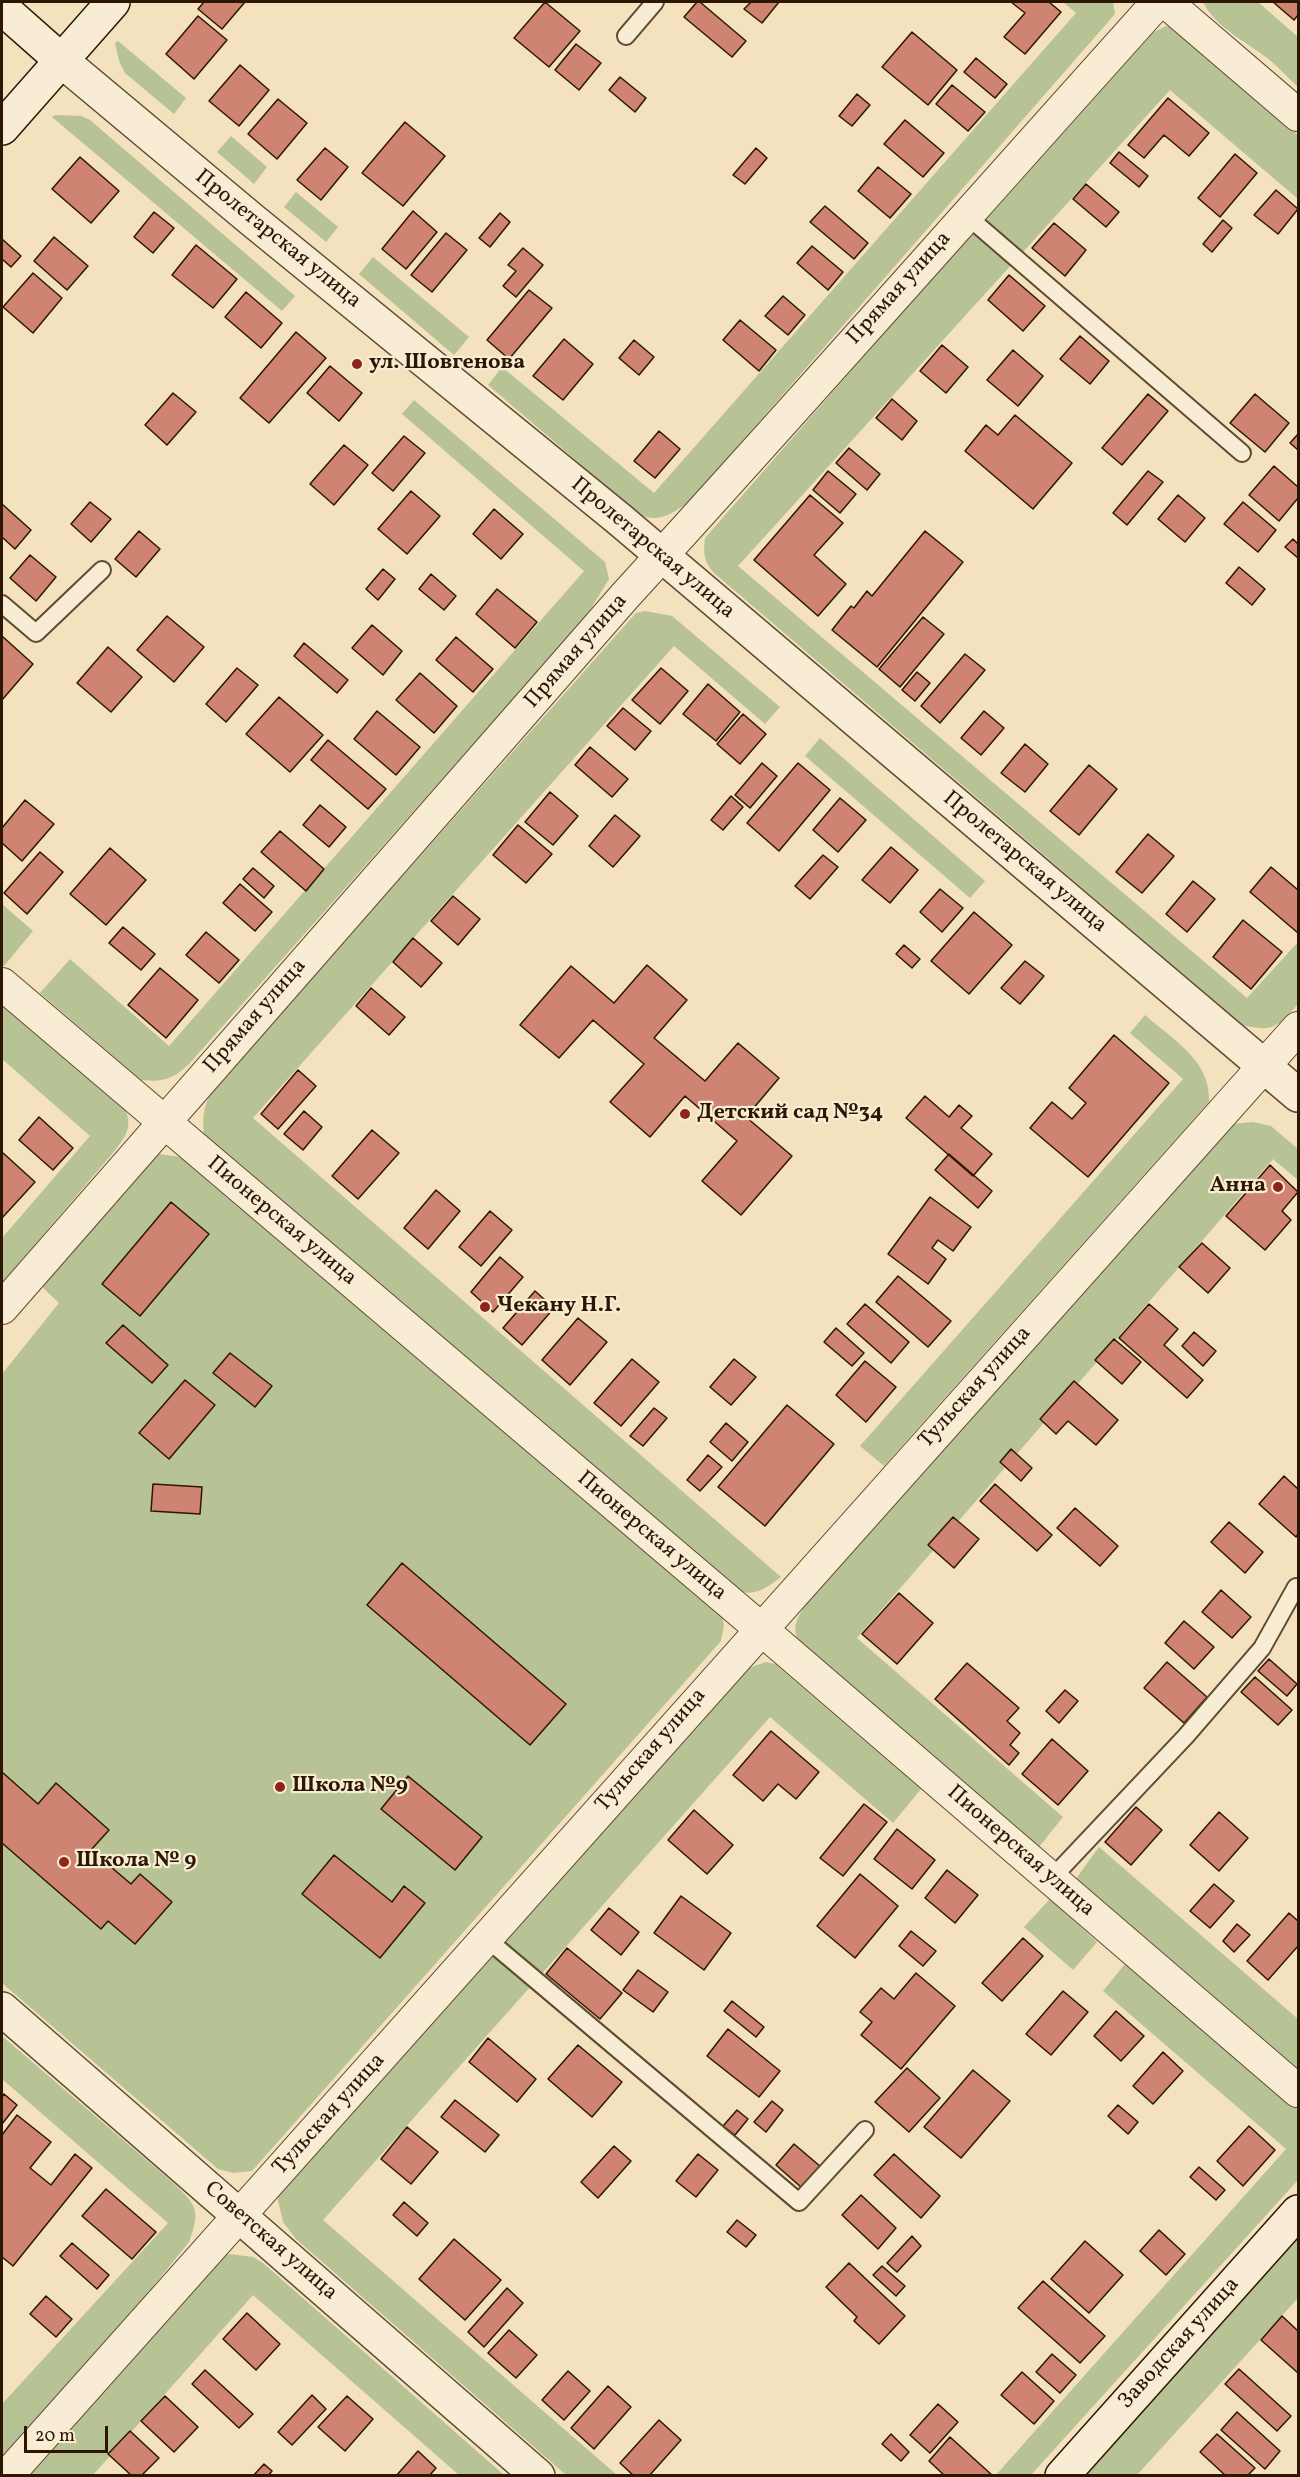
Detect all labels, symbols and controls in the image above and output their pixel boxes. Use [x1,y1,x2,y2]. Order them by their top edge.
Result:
street label: Пролетарская улица [188,165,366,315]
street label: Прямая улица [842,227,958,351]
place label: ул. Шовгенова [369,351,525,377]
marker: ул. Шовгенова [350,357,364,371]
street label: Пролетарская улица [564,473,740,625]
street label: Прямая улица [520,589,634,715]
street label: Пролетарская улица [936,787,1112,939]
street label: Прямая улица [199,954,313,1080]
place label: Детский сад №34 [697,1101,883,1127]
marker: Детский сад №34 [678,1107,692,1121]
street label: Пионерская улица [201,1152,361,1292]
place label: Анна [1210,1174,1266,1200]
marker: Анна [1271,1180,1285,1194]
place label: Чекану Н.Г. [497,1294,621,1320]
marker: Чекану Н.Г. [478,1300,492,1314]
street label: Тульская улица [914,1321,1038,1455]
street label: Пионерская улица [571,1467,731,1607]
street label: Тульская улица [591,1684,713,1818]
place label: Школа №9 [292,1774,408,1800]
marker: Школа №9 [273,1780,287,1794]
street label: Пионерская улица [941,1781,1099,1923]
place label: Школа № 9 [76,1849,196,1875]
marker: Школа № 9 [57,1855,71,1869]
street label: Тульская улица [268,2048,392,2182]
street label: Советская улица [198,2177,342,2307]
street label: Заводская улица [1114,2273,1246,2415]
scale bar [27,2414,111,2452]
text: 20 m [35,2424,75,2449]

